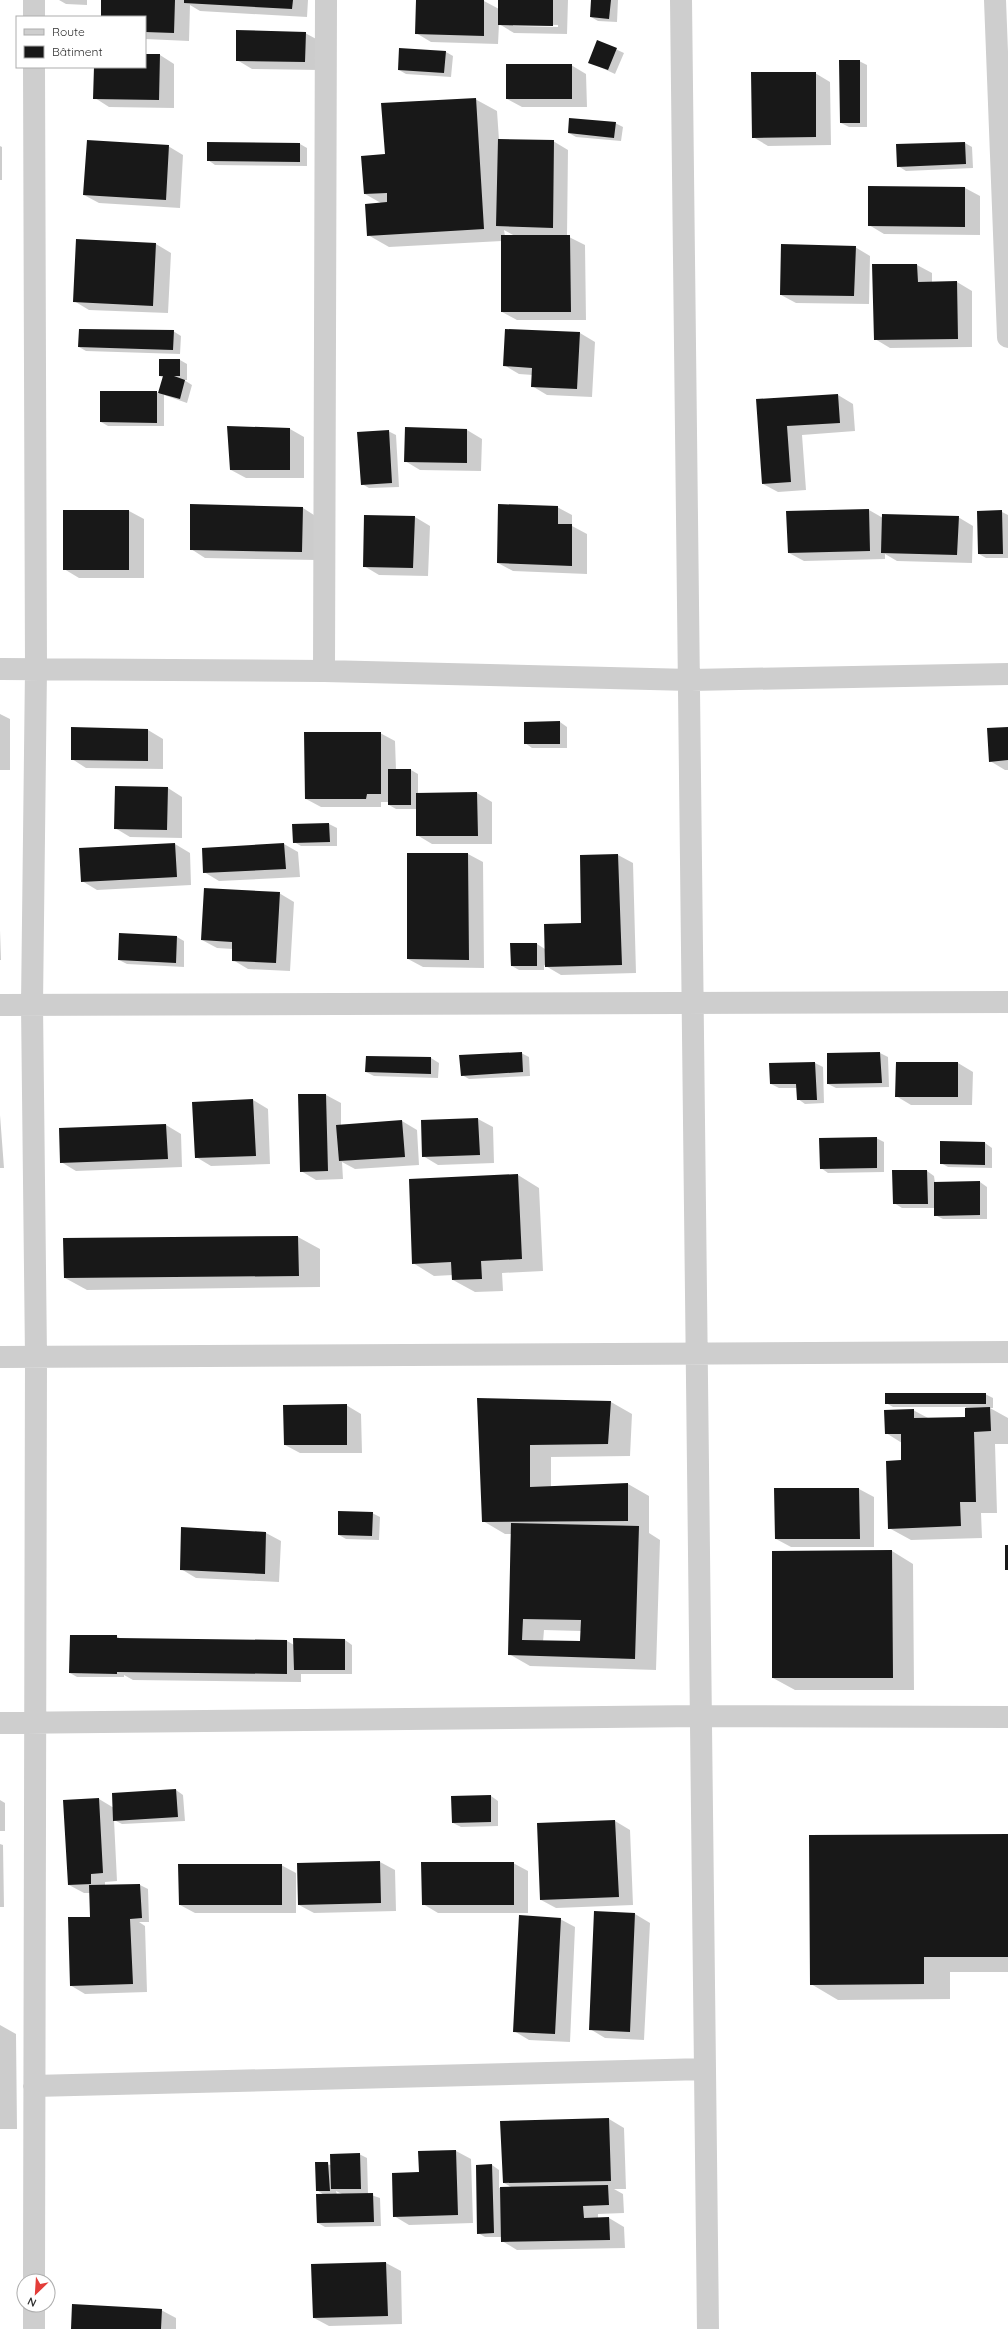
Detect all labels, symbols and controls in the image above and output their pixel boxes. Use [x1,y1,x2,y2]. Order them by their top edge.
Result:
legend [16,16,146,68]
text: Route [52,24,85,39]
text: Bâtiment [52,44,102,59]
north arrow [16,2273,56,2313]
text: N [25,2294,38,2310]

